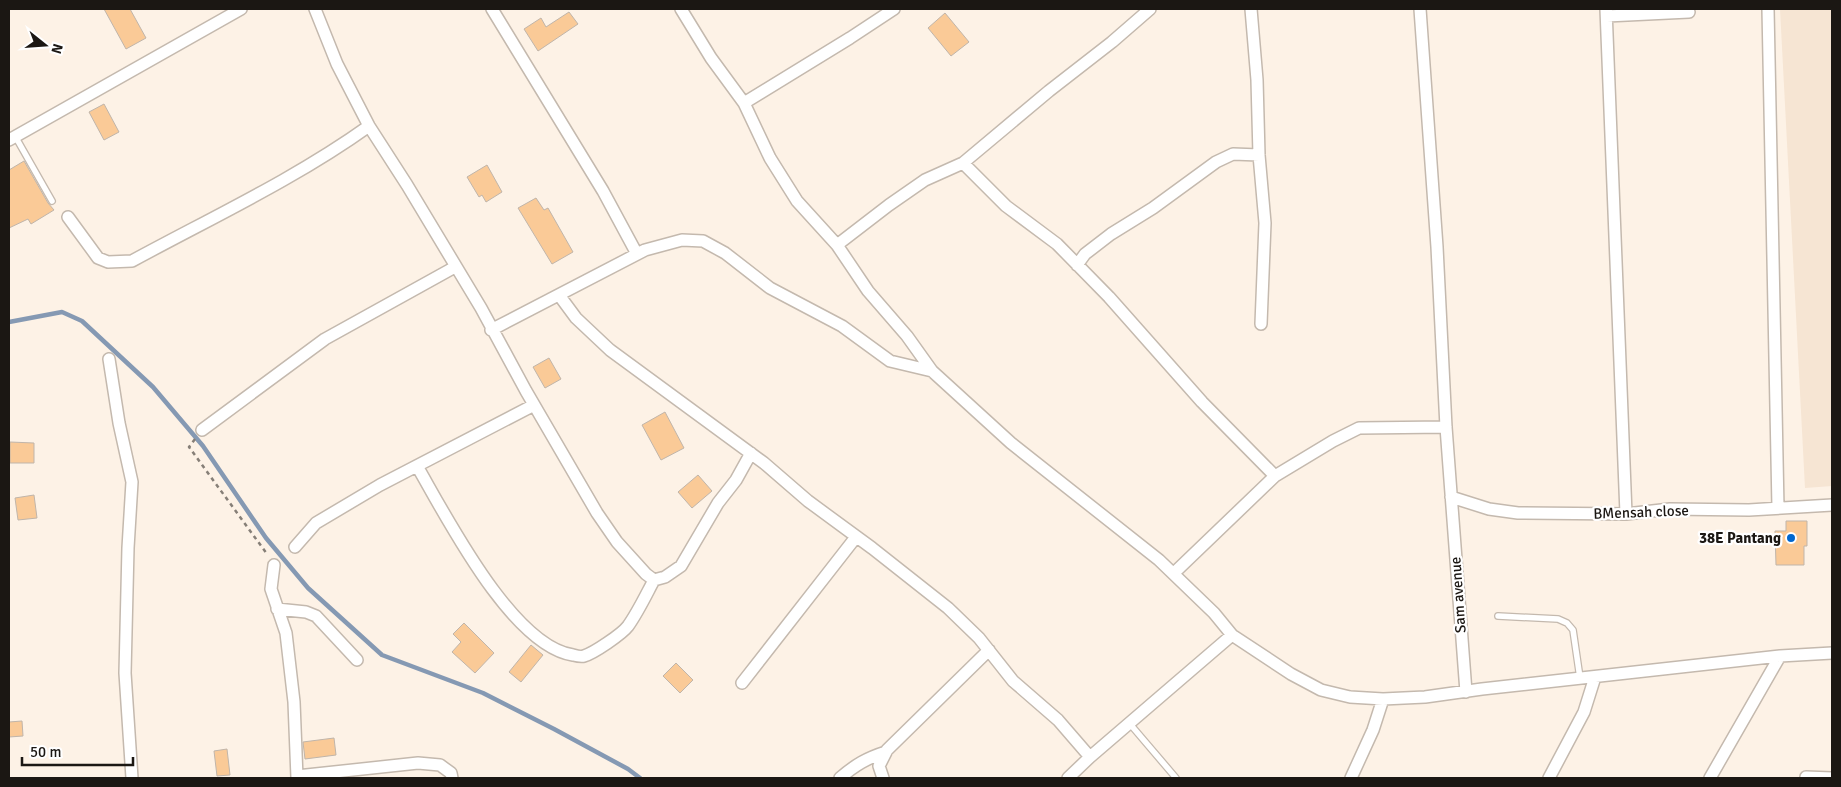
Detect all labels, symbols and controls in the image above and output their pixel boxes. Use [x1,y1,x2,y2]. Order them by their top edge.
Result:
north arrow [20,20,70,70]
text: N [47,42,67,56]
street label: BMensah close [1593,501,1689,523]
place label: 38E Pantang [1699,529,1781,547]
marker: 38E Pantang [1785,532,1797,544]
street label: Sam avenue [1446,556,1470,634]
scale bar [22,734,134,766]
text: 50 m [30,743,61,761]

